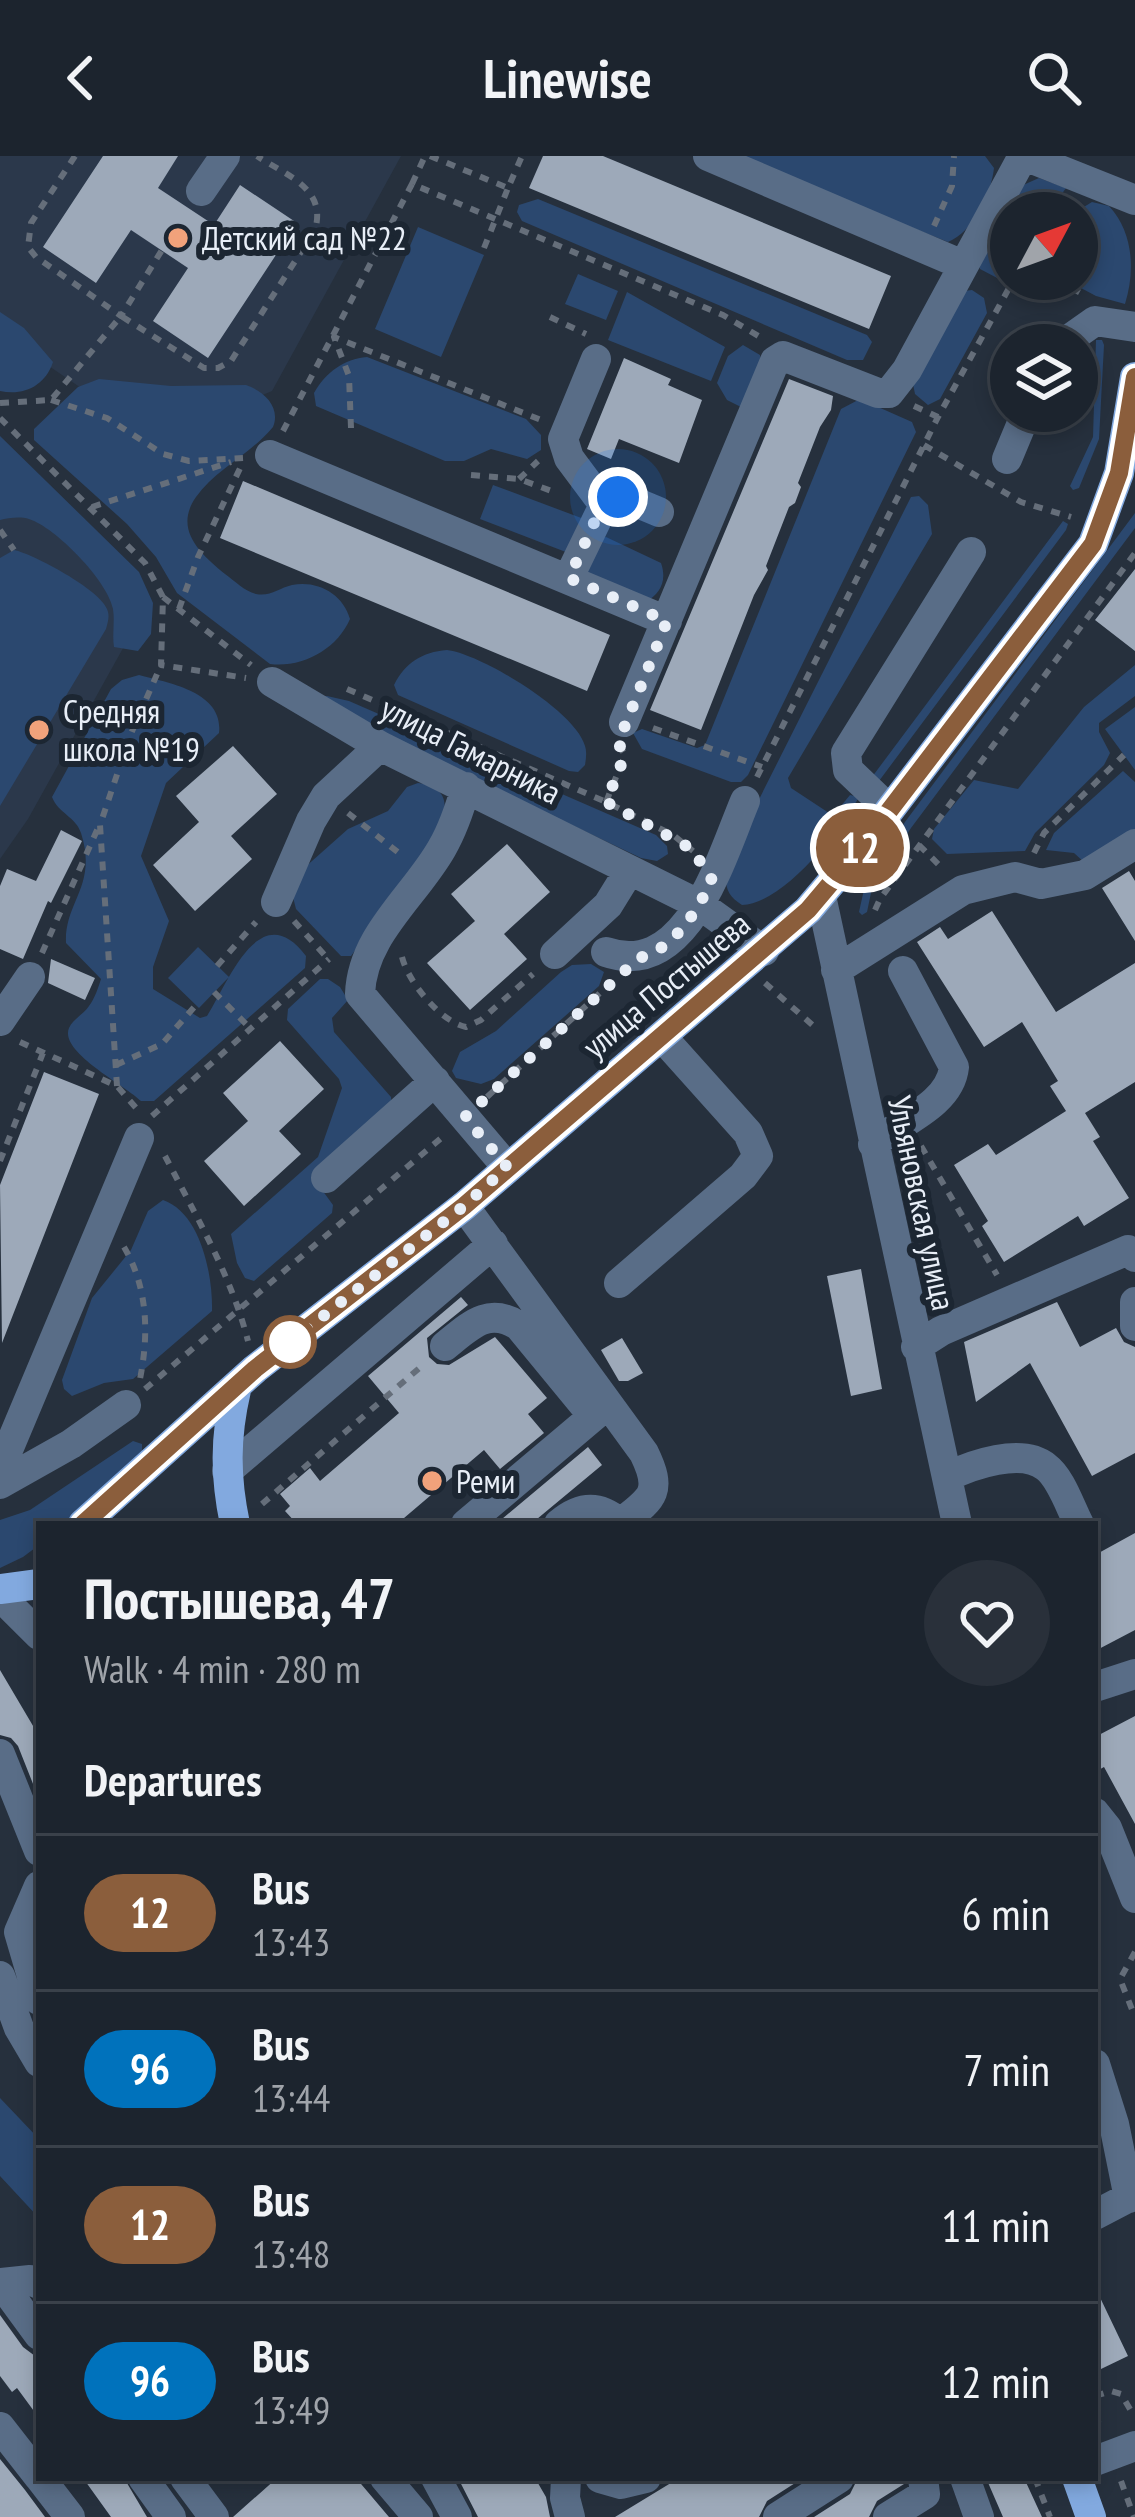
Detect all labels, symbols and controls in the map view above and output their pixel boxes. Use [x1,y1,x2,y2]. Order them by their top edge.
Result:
text: Linewise [483,43,652,113]
icon: back [48,45,114,111]
icon: search [1021,45,1087,111]
north arrow [990,192,1098,300]
map controls [990,192,1098,432]
place label: Детский сад №22 [202,216,407,259]
marker: Детский сад №22 [165,225,191,251]
button: layers [990,324,1098,432]
your location [588,467,648,527]
street label: улица Гамарника [374,686,568,813]
place label: Средняя школа №19 [63,689,200,770]
marker: Средняя школа №19 [26,717,52,743]
line badge: 12 [806,809,914,887]
text: 12 [840,820,880,875]
street label: улица Постышева [573,902,758,1067]
street label: Ульяновская улица [879,1092,966,1314]
unlabelled marker [265,1317,315,1367]
place label: Реми [456,1459,515,1502]
marker: Реми [419,1468,445,1494]
button: heart [924,1560,1050,1686]
text: Постышева, 47 [84,1561,395,1635]
text: Walk · 4 min · 280 m [84,1643,361,1694]
text: Departures [84,1750,262,1808]
text: Bus [252,1858,310,1916]
text: 6 min [961,1884,1050,1942]
text: 12 [130,1885,170,1940]
text: 13:43 [252,1916,330,1967]
text: Bus [252,2014,310,2072]
text: 7 min [963,2040,1050,2098]
text: 96 [130,2041,170,2096]
text: 13:44 [252,2072,330,2123]
text: Bus [252,2170,310,2228]
text: 11 min [941,2196,1050,2254]
text: 12 [130,2197,170,2252]
text: 13:48 [252,2228,330,2279]
text: Bus [252,2326,310,2384]
text: 12 min [941,2352,1050,2410]
text: 96 [130,2353,170,2408]
text: 13:49 [252,2384,330,2435]

